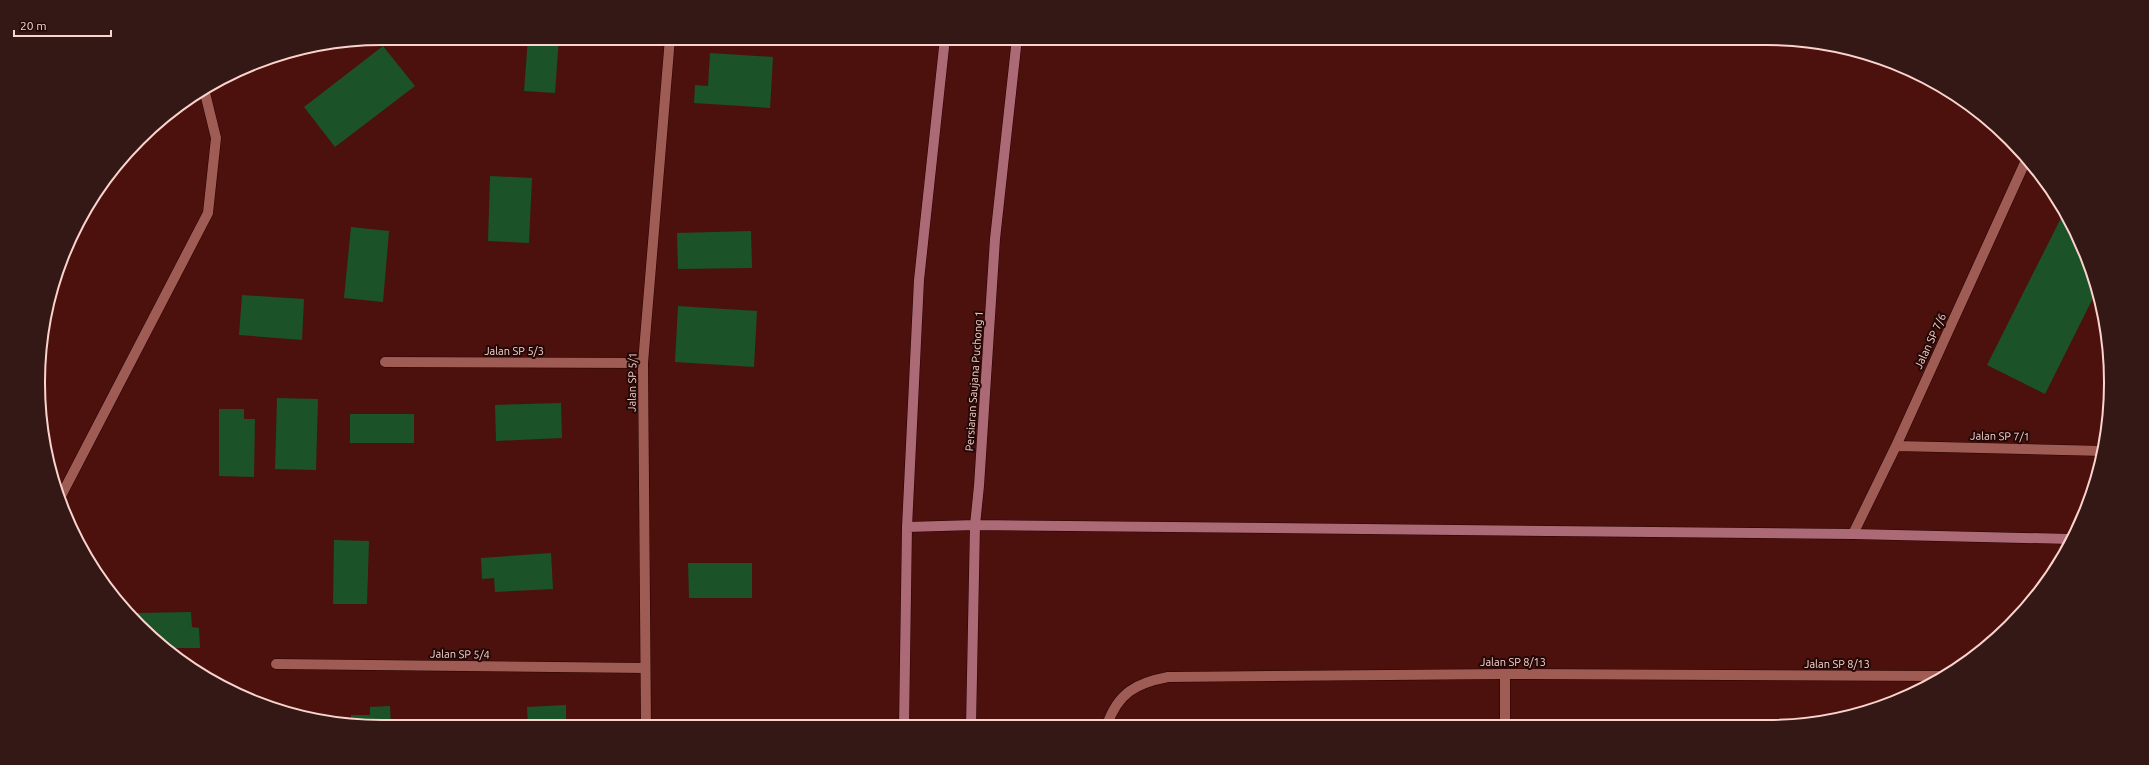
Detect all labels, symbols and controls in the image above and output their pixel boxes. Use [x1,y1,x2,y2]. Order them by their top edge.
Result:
scale bar [14,12,111,38]
text: 20 m [20,19,47,32]
street label: Persiaran Saujana Puchong 1 [963,310,985,452]
street label: Jalan SP 7/6 [1912,311,1948,371]
street label: Jalan SP 5/3 [484,345,544,357]
street label: Jalan SP 5/1 [625,352,639,412]
street label: Jalan SP 7/1 [1970,429,2030,443]
street label: Jalan SP 5/4 [430,647,490,661]
street label: Jalan SP 8/13 [1480,656,1546,668]
street label: Jalan SP 8/13 [1804,658,1870,670]

